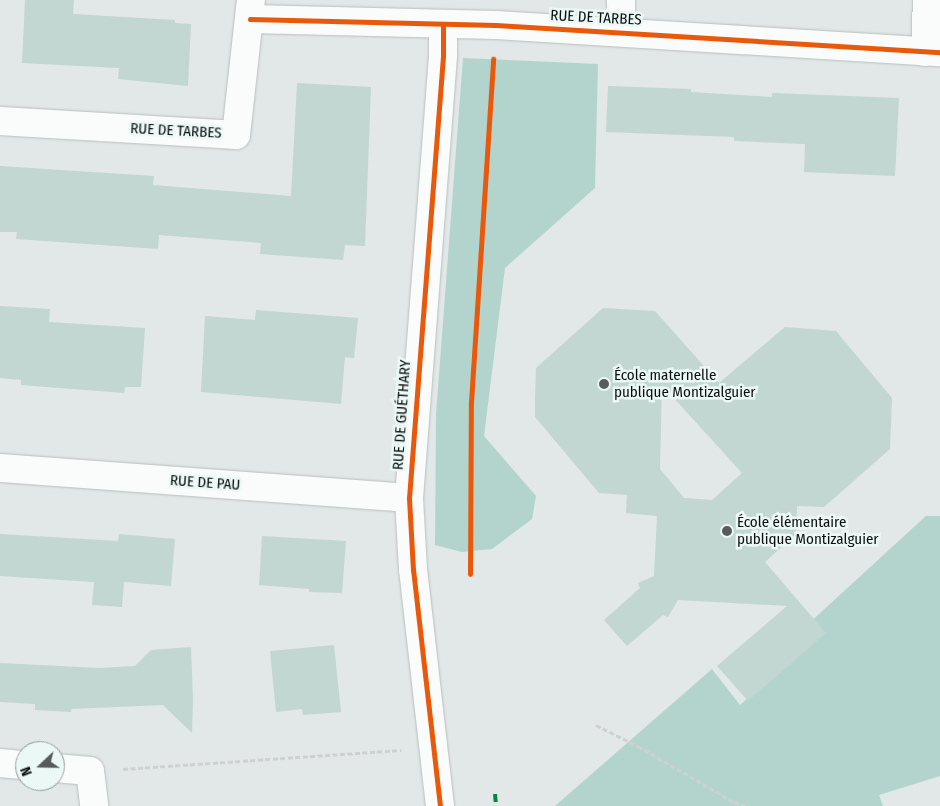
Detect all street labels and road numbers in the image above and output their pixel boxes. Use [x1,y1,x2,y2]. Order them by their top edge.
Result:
street label: RUE DE TARBES [550,7,642,29]
street label: RUE DE TARBES [130,120,222,142]
street label: RUE DE GUÉTHARY [389,359,415,471]
street label: RUE DE PAU [169,472,241,494]

